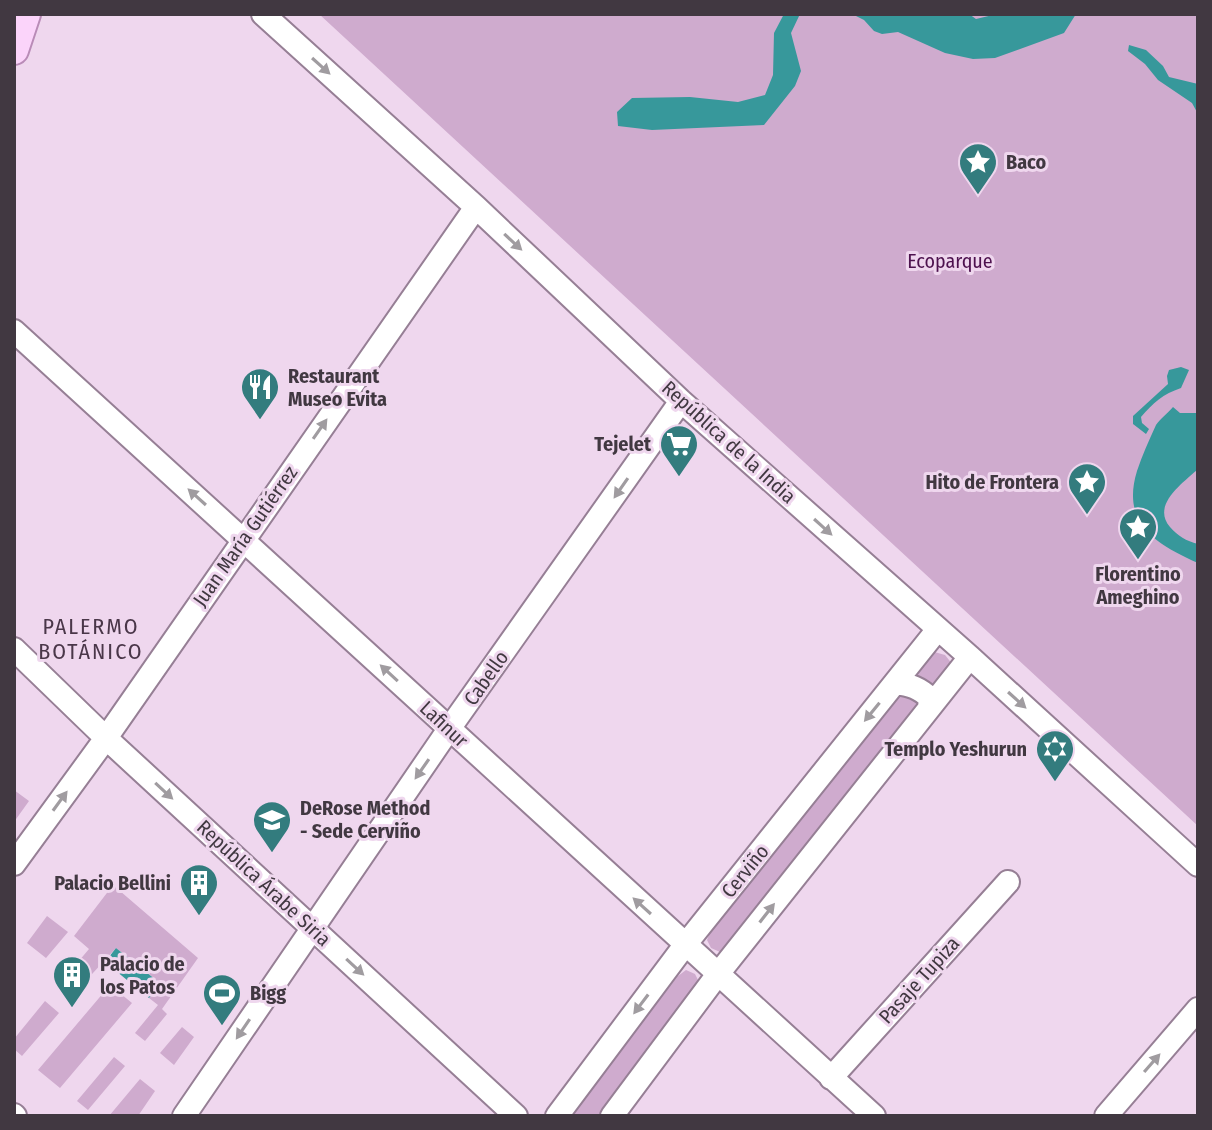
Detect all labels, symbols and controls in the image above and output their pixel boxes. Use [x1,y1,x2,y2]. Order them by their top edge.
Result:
one-way arrow [312,57,331,75]
place icon: Baco [957,141,999,196]
place label: Baco [1006,150,1046,174]
one-way arrow [503,232,522,251]
park label: Ecoparque [907,249,993,273]
place label: Restaurant Museo Evita [288,364,387,411]
restaurant icon: Restaurant Museo Evita [239,366,281,421]
street label: República de la India [657,376,801,508]
one-way arrow [312,418,327,439]
supermarket icon: Tejelet [658,423,700,478]
place label: Tejelet [594,432,652,456]
street label: Juan María Gutiérrez [188,461,302,611]
place icon: Hito de Frontera [1066,461,1108,516]
place label: Hito de Frontera [926,470,1059,494]
one-way arrow [614,477,629,498]
one-way arrow [188,489,208,506]
place icon: Florentino Ameghino [1117,506,1159,561]
one-way arrow [813,518,833,535]
place label: Florentino Ameghino [1095,562,1181,609]
district label: PALERMO BOTÁNICO [38,613,144,665]
street label: Cabello [459,646,513,710]
one-way arrow [379,665,398,683]
one-way arrow [1008,691,1027,709]
street label: Lafinur [415,696,473,752]
one-way arrow [864,702,881,722]
synagogue icon: Templo Yeshurun [1034,728,1076,783]
place label: Templo Yeshurun [884,737,1027,761]
one-way arrow [415,758,430,779]
one-way arrow [154,781,173,799]
one-way arrow [52,790,67,811]
place label: DeRose Method - Sede Cerviño [300,796,430,843]
school or university icon: DeRose Method - Sede Cerviño [251,799,293,854]
street label: República Árabe Siria [192,815,336,951]
street label: Cerviño [716,840,774,902]
building icon: Palacio Bellini [178,862,220,917]
place label: Palacio Bellini [54,871,171,895]
one-way arrow [633,897,652,915]
one-way arrow [758,903,774,923]
street label: Pasaje Tupiza [874,932,964,1028]
place label: Palacio de los Patos [100,952,185,999]
building icon: Palacio de los Patos [51,954,93,1009]
one-way arrow [345,957,364,975]
sports icon: Bigg [201,972,243,1027]
place label: Bigg [250,981,286,1005]
one-way arrow [633,993,649,1015]
one-way arrow [236,1018,251,1039]
one-way arrow [1143,1053,1160,1073]

